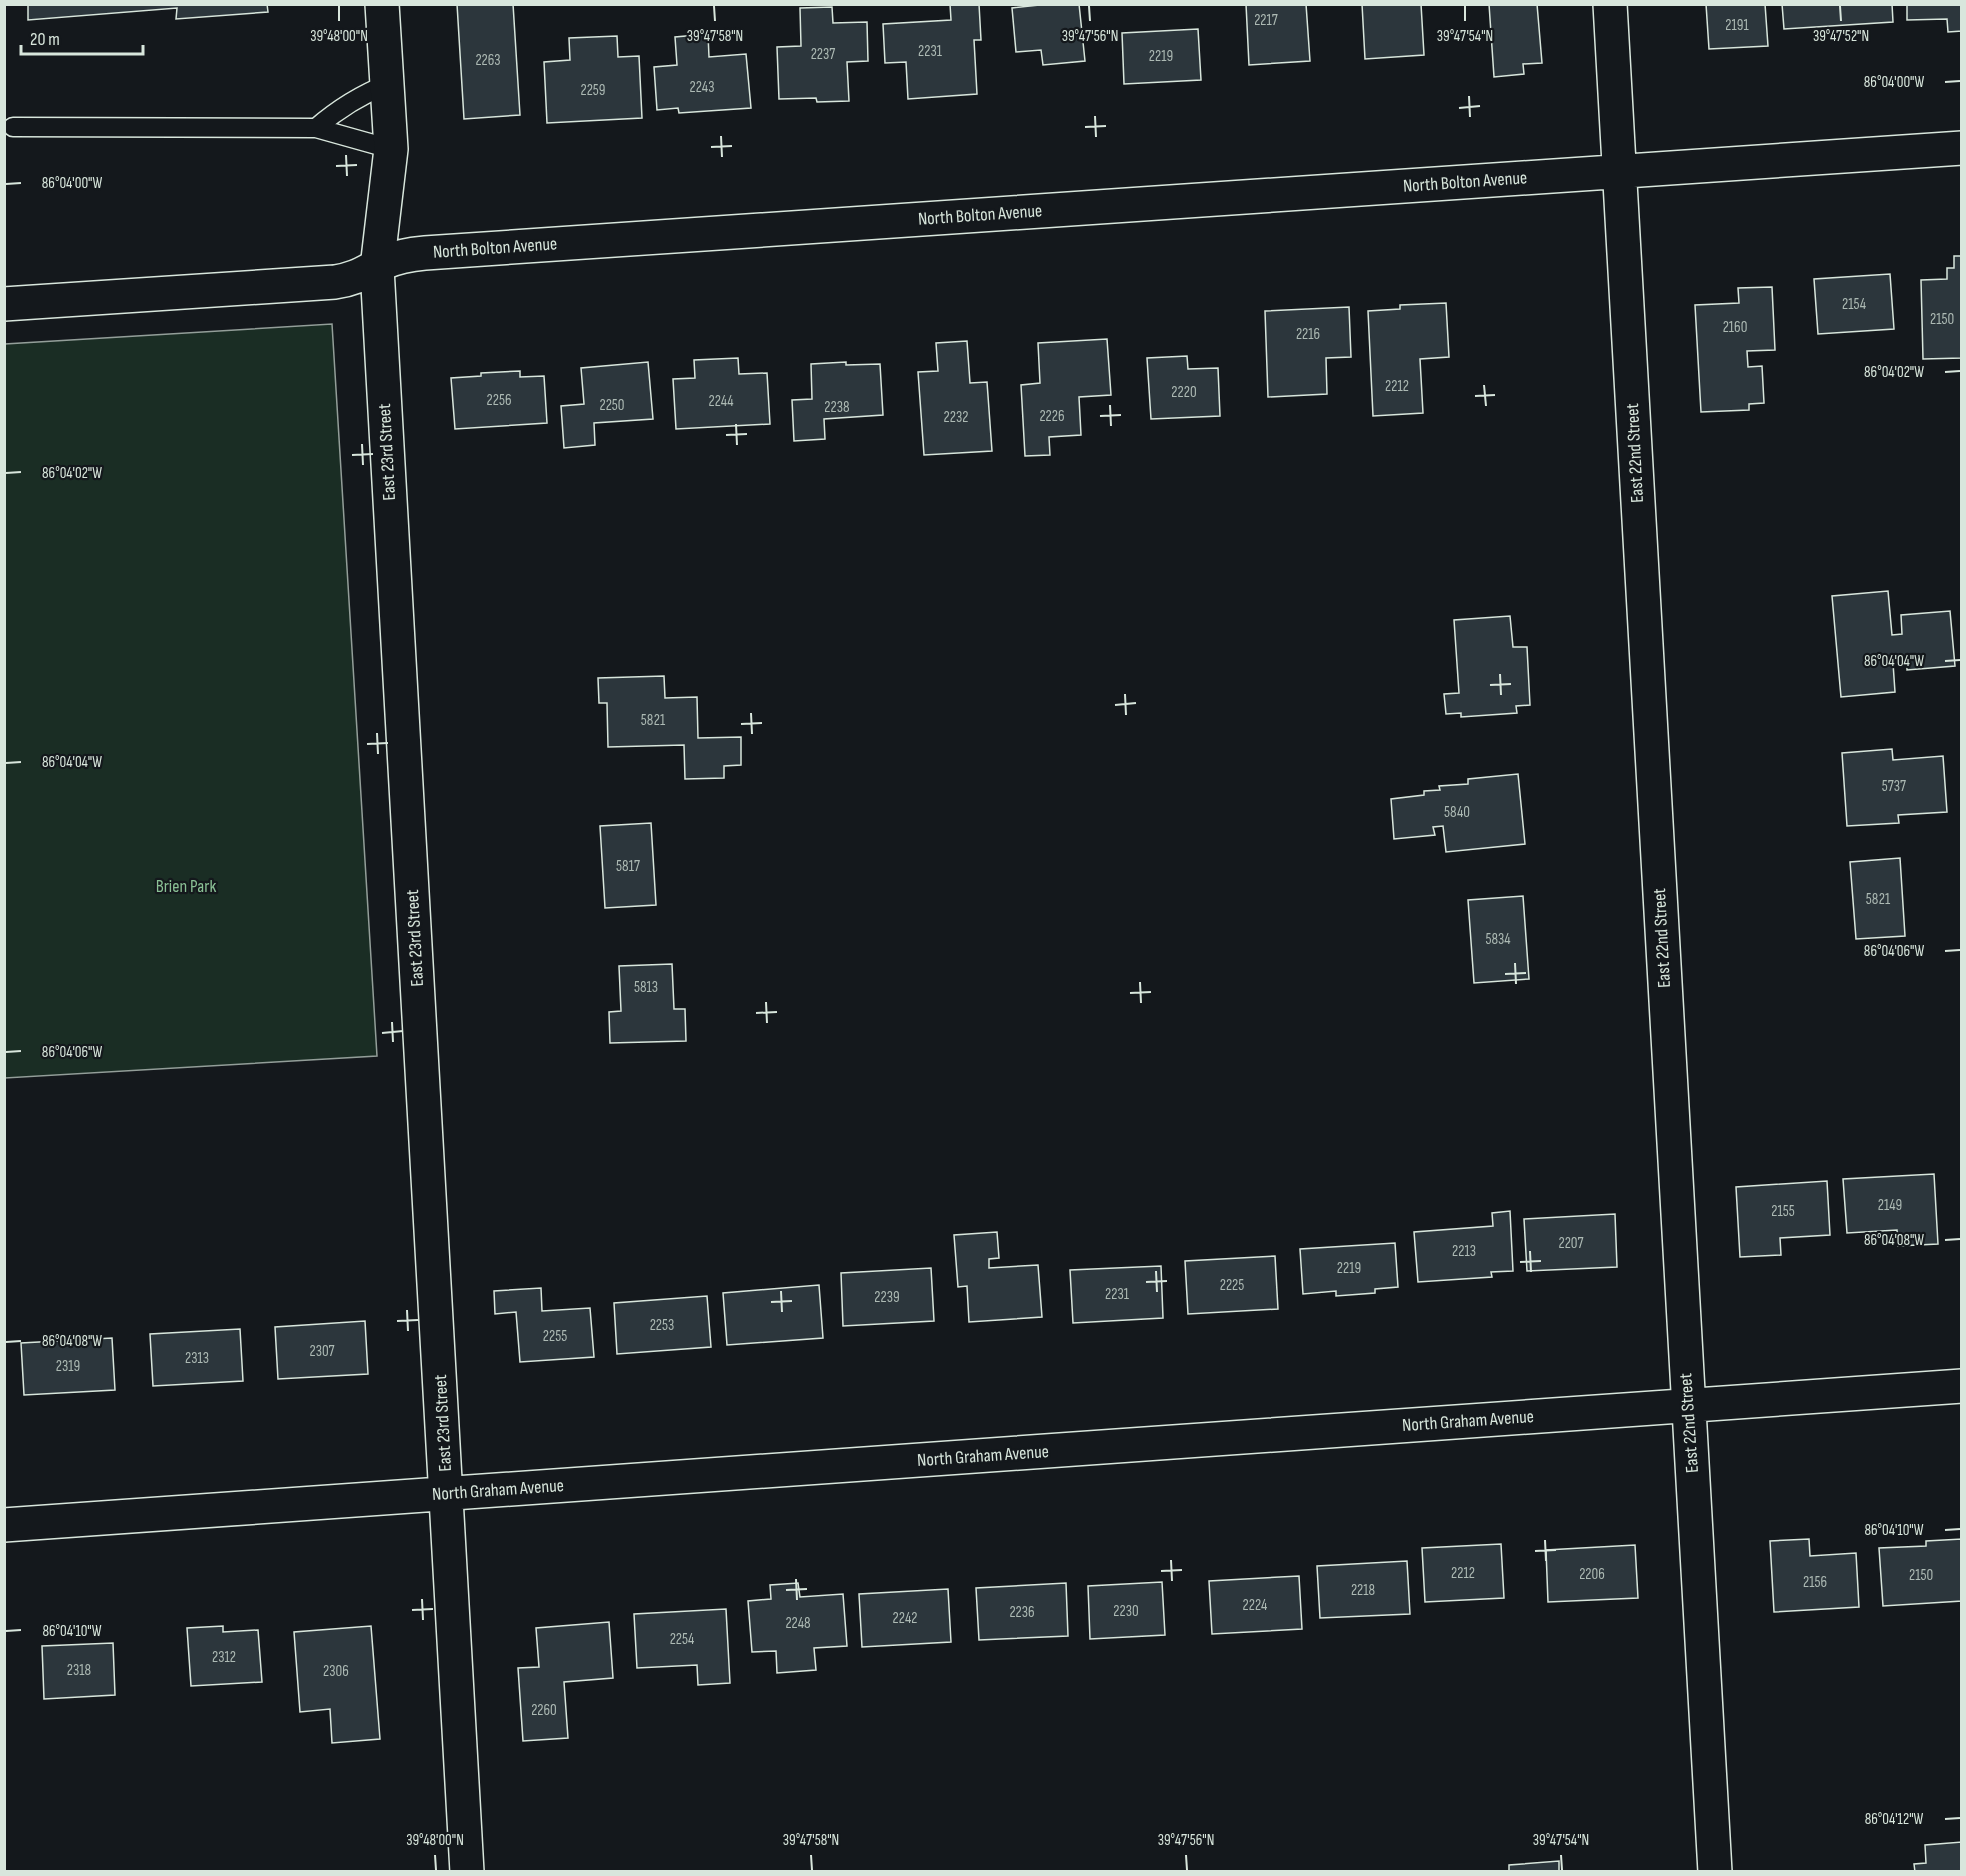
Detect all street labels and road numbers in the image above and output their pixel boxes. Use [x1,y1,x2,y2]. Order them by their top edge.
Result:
street label: North Bolton Avenue [1402,167,1528,197]
street label: North Bolton Avenue [917,200,1043,230]
street label: North Bolton Avenue [432,233,558,263]
street label: East 23rd Street [374,402,400,501]
street label: East 22nd Street [1622,402,1648,503]
street label: East 22nd Street [1649,887,1675,988]
street label: East 23rd Street [402,888,428,987]
street label: East 22nd Street [1675,1372,1703,1474]
street label: East 23rd Street [430,1373,456,1472]
street label: North Graham Avenue [1401,1406,1535,1436]
street label: North Graham Avenue [916,1441,1050,1471]
street label: North Graham Avenue [431,1475,565,1505]

